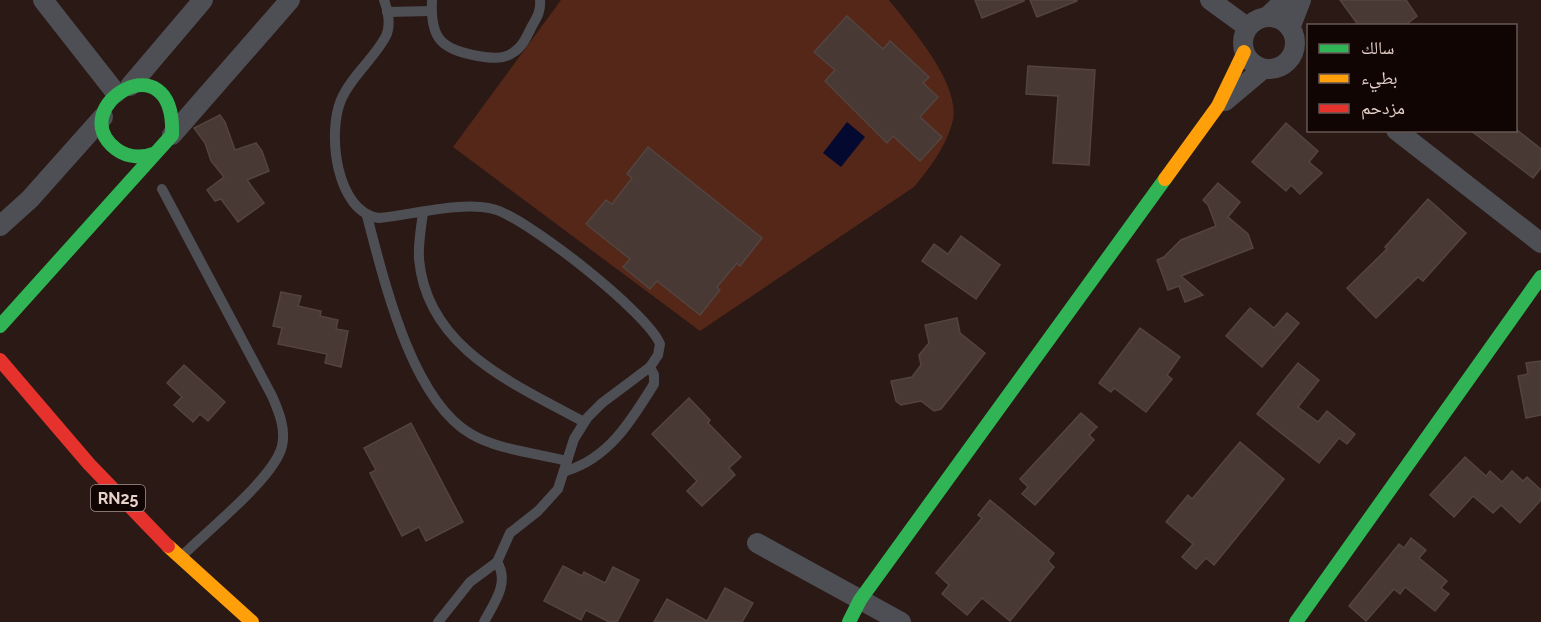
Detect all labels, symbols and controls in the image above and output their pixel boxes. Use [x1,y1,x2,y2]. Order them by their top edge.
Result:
legend [1307,24,1517,132]
text: سالك [1361,37,1394,58]
text: بطيء [1361,67,1398,93]
text: مزدحم [1361,97,1405,120]
road number: RN25 [91,485,145,511]

